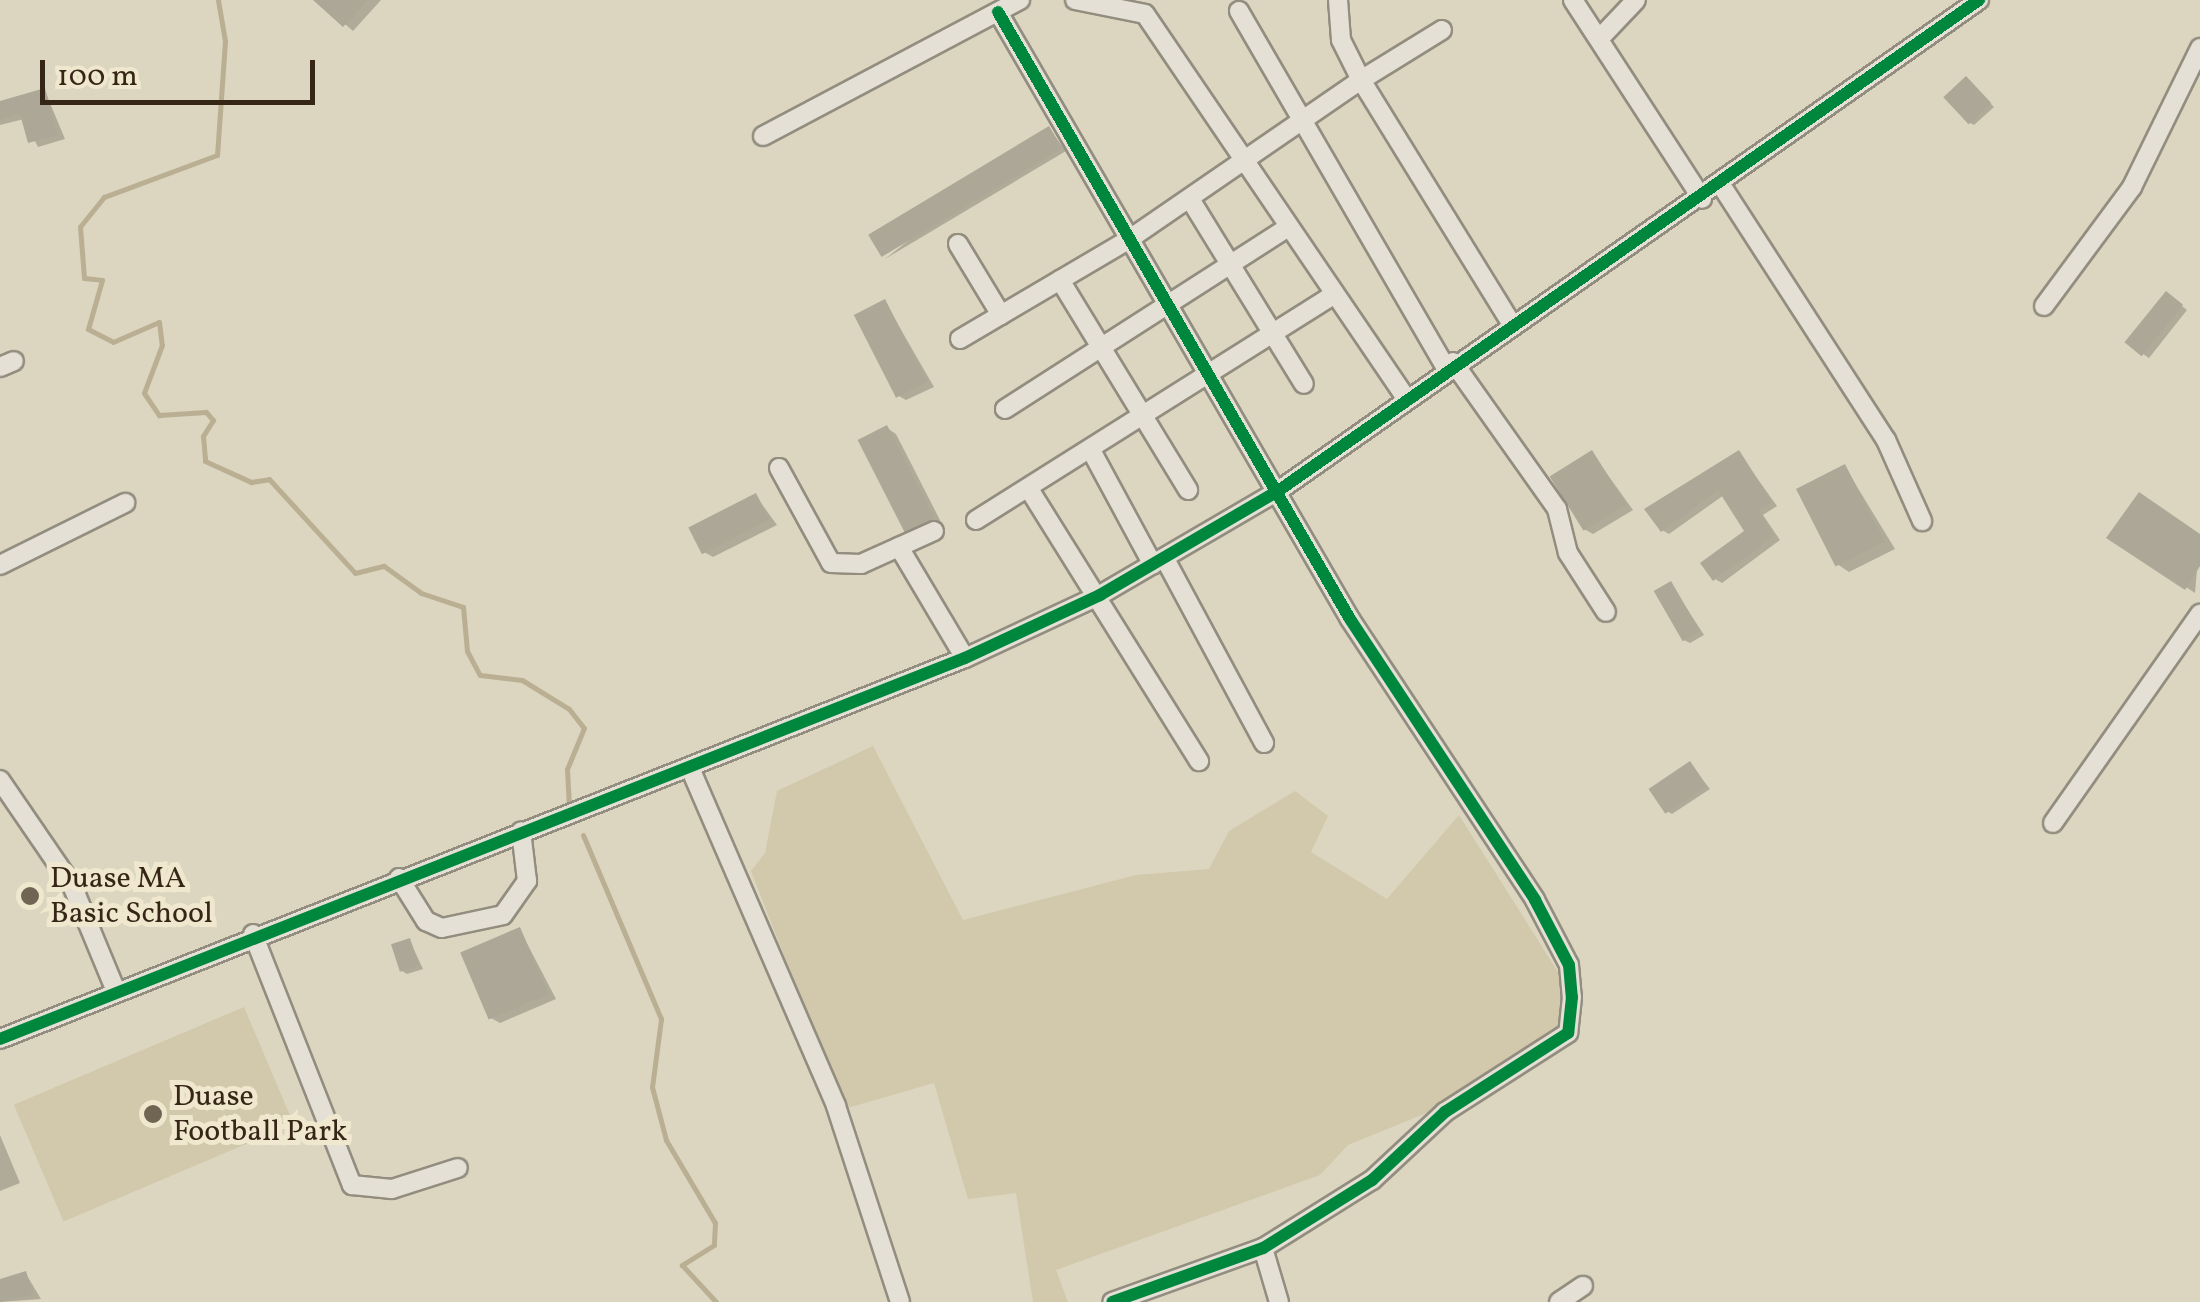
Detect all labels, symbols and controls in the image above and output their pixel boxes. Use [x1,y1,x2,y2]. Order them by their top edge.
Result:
scale bar [45,40,320,102]
text: 100 m [57,56,138,98]
place label: Duase MA Basic School [50,861,213,932]
marker: Duase MA Basic School [19,885,41,907]
place label: Duase Football Park [173,1079,347,1150]
marker: Duase Football Park [142,1103,164,1125]

